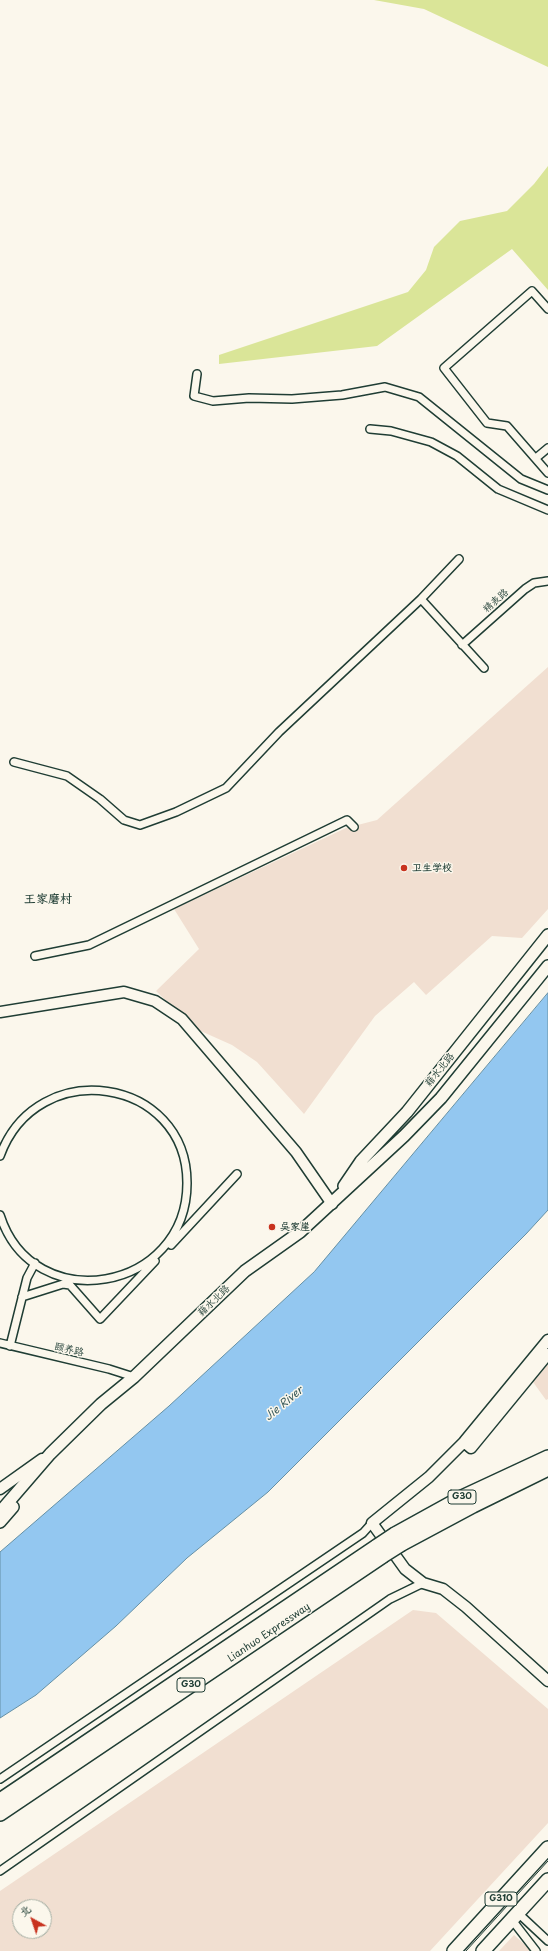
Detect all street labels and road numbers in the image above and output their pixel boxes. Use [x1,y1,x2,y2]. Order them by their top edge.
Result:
street label: 精表路 [481,587,511,615]
street label: 藉水北路 [423,1051,457,1089]
street label: 藉水北路 [195,1283,233,1319]
street label: 颐养路 [53,1341,85,1359]
road number: G30 [448,1490,476,1504]
street label: Lianhuo Expressway [225,1601,313,1665]
road number: G30 [177,1678,205,1692]
road number: G310 [485,1892,517,1906]

